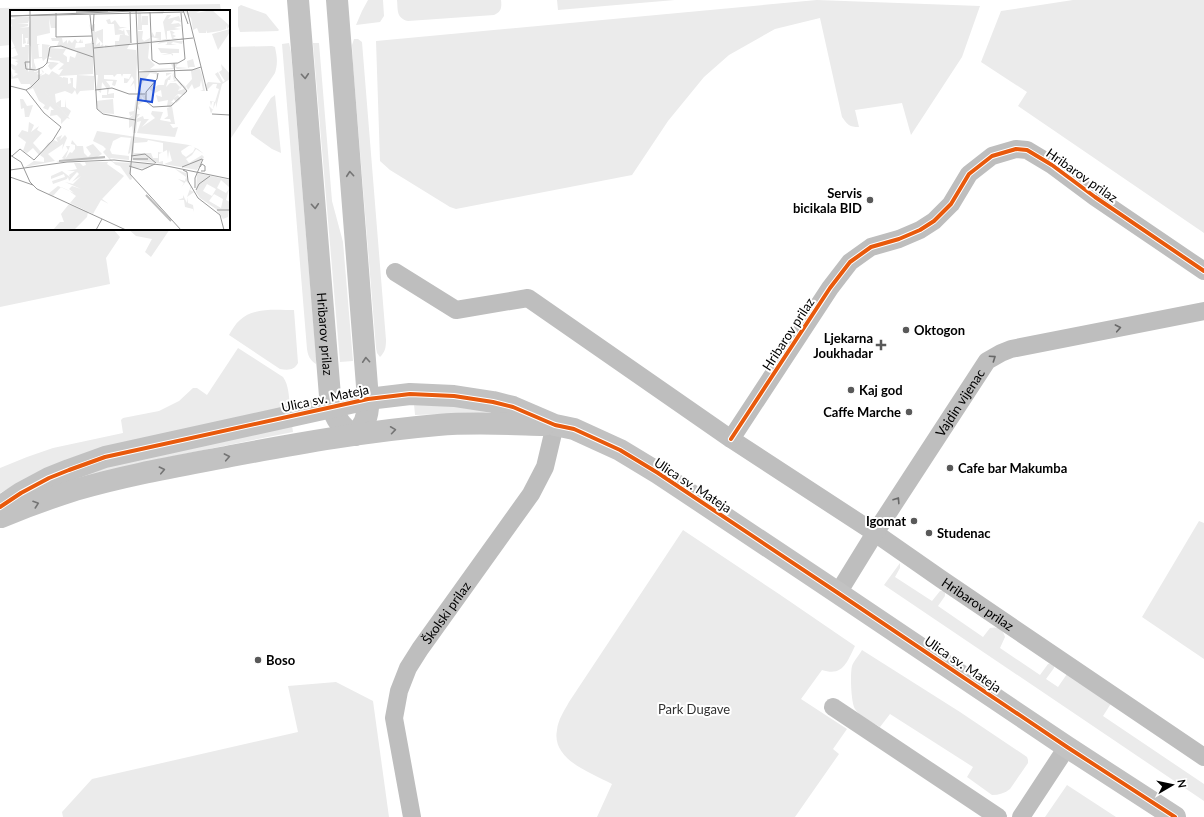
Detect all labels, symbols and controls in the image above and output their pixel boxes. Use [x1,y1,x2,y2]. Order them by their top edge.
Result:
inset map [10,10,230,230]
one-way arrow [300,73,309,79]
street label: Hribarov prilaz [1043,145,1121,206]
one-way arrow [346,171,355,177]
place label: Servis bicikala BID [793,185,862,216]
marker: Servis bicikala BID [865,195,875,205]
one-way arrow [310,203,319,209]
street label: Hribarov prilaz [314,292,336,376]
street label: Hribarov prilaz [759,295,817,373]
place label: Oktogon [914,322,965,338]
marker: Oktogon [901,325,911,335]
one-way arrow [1115,325,1122,333]
place label: Ljekarna Joukhadar [813,330,873,361]
marker: Ljekarna Joukhadar [876,340,886,350]
one-way arrow [989,355,996,363]
one-way arrow [361,357,370,363]
street label: Vajdin vijenac [932,366,988,440]
street label: Ulica sv. Mateja [280,381,370,415]
place label: Kaj god [859,382,903,398]
marker: Kaj god [846,385,856,395]
place label: Caffe Marche [823,404,901,420]
marker: Caffe Marche [904,407,914,417]
one-way arrow [390,426,397,435]
one-way arrow [224,453,230,462]
street label: Ulica sv. Mateja [651,454,735,516]
place label: Cafe bar Makumba [958,460,1067,476]
marker: Cafe bar Makumba [945,463,955,473]
one-way arrow [158,466,165,474]
one-way arrow [892,497,900,504]
one-way arrow [33,500,40,508]
place label: Igomat [866,513,906,529]
marker: Igomat [909,516,919,526]
place label: Studenac [937,525,991,541]
marker: Studenac [924,528,934,538]
street label: Hribarov prilaz [939,574,1017,634]
street label: Školski prilaz [418,578,474,647]
street label: Ulica sv. Mateja [922,632,1004,696]
place label: Boso [266,652,296,668]
marker: Boso [253,655,263,665]
park label: Park Dugave [658,701,730,717]
north arrow [1152,765,1192,805]
text: N [1175,778,1189,789]

